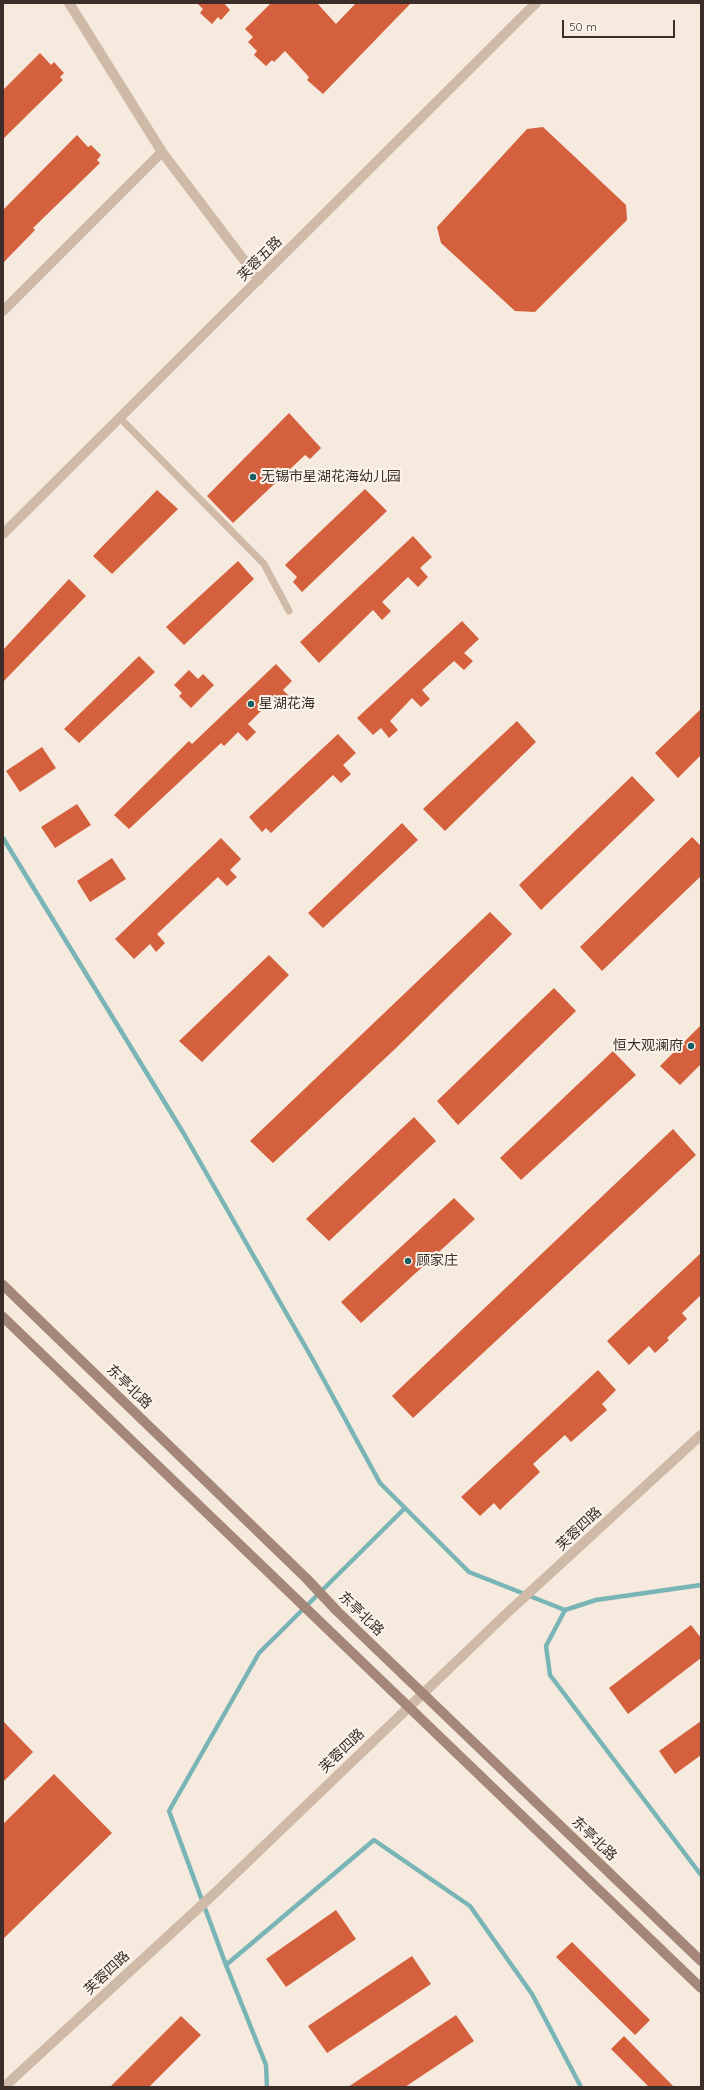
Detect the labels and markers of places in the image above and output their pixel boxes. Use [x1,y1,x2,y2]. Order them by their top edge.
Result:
place label: 无锡市星湖花海幼儿园 [261,469,401,485]
marker: 无锡市星湖花海幼儿园 [248,472,258,482]
place label: 星湖花海 [259,696,315,712]
marker: 星湖花海 [246,699,256,709]
place label: 恒大观澜府 [613,1038,683,1054]
marker: 恒大观澜府 [686,1041,696,1051]
place label: 顾家庄 [416,1253,458,1269]
marker: 顾家庄 [403,1256,413,1266]

